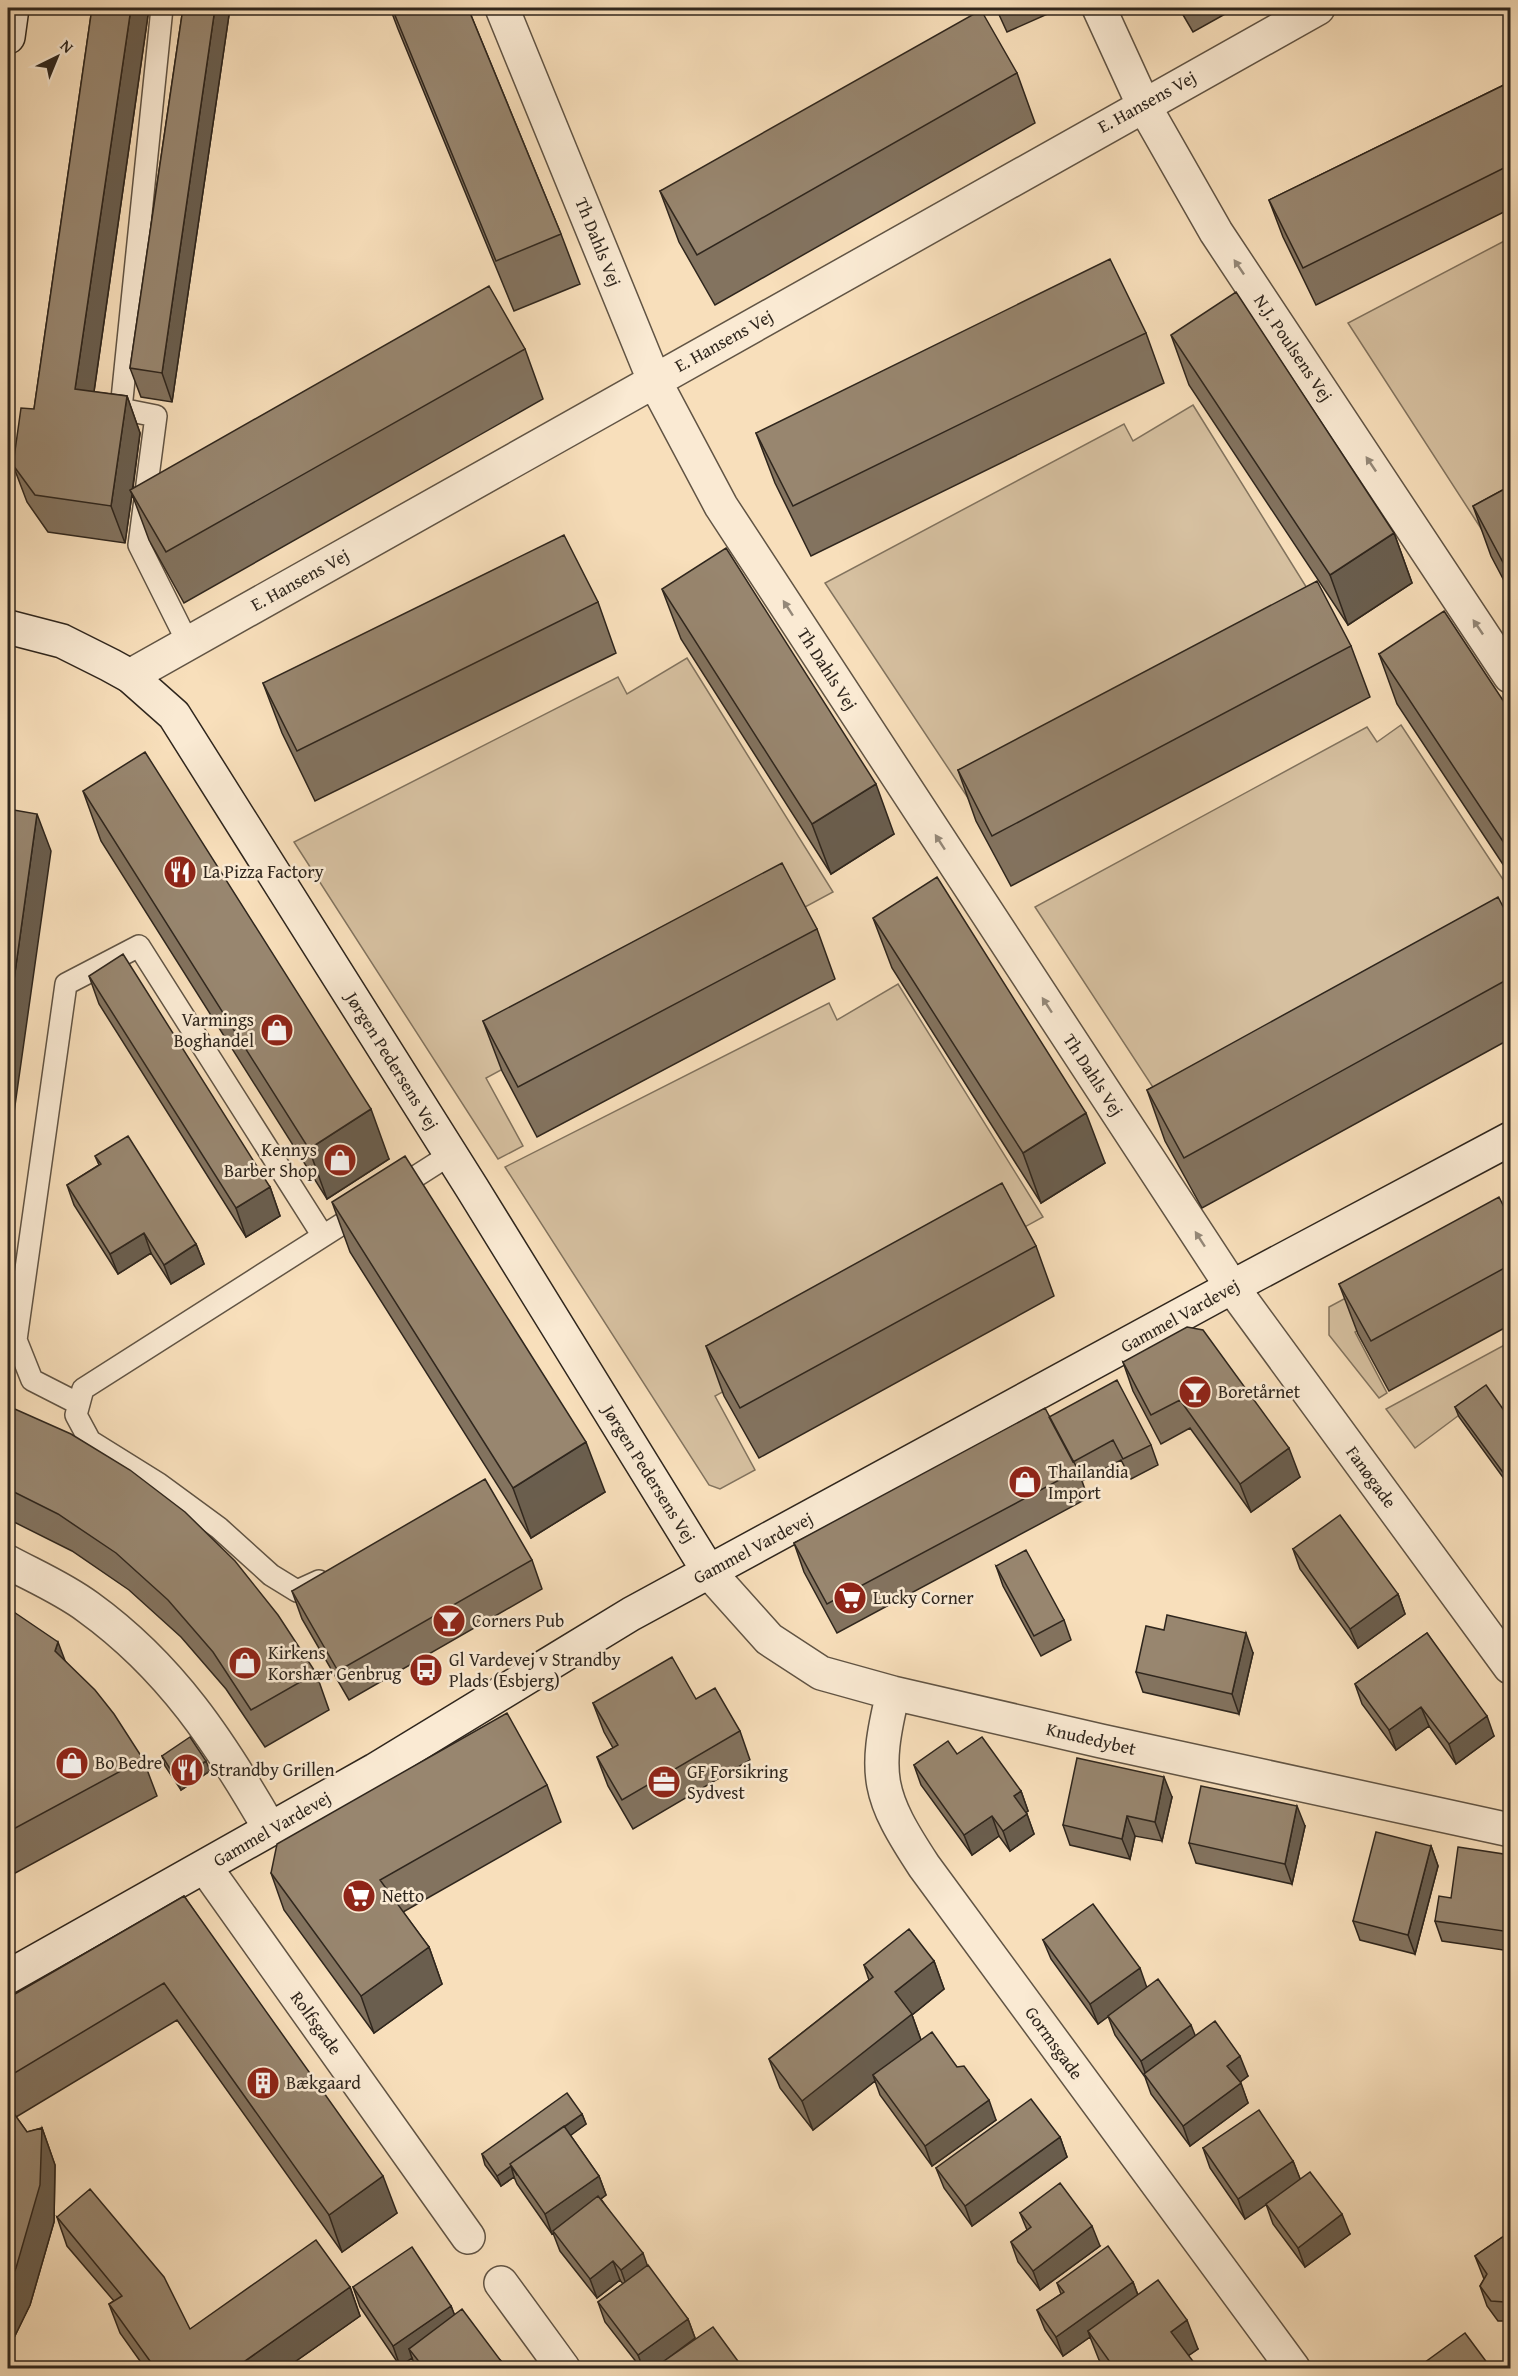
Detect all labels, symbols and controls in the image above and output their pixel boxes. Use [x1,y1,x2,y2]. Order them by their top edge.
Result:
north arrow [27,27,87,87]
text: N [55,34,80,59]
street label: E. Hansens Vej [1093,63,1201,140]
street label: Th Dahls Vej [568,193,629,290]
one-way arrow [1234,259,1245,275]
street label: N.J. Poulsens Vej [1247,289,1339,407]
street label: E. Hansens Vej [670,302,778,379]
one-way arrow [1365,456,1376,473]
street label: E. Hansens Vej [246,541,354,618]
one-way arrow [783,600,794,616]
one-way arrow [1473,619,1484,635]
street label: Th Dahls Vej [791,622,864,715]
one-way arrow [935,834,946,850]
restaurant icon: La Pizza Factory [162,854,198,890]
place label: La Pizza Factory [203,858,324,885]
street label: Jørgen Pedersens Vej [338,985,446,1135]
one-way arrow [1042,997,1053,1013]
place label: Varmings Boghandel [174,1006,254,1054]
shop icon: Varmings Boghandel [259,1012,295,1048]
street label: Th Dahls Vej [1057,1028,1130,1121]
place label: Kennys Barber Shop [224,1136,317,1184]
shop icon: Kennys Barber Shop [322,1142,358,1178]
one-way arrow [1194,1230,1205,1247]
street label: Gammel Vardevej [1115,1272,1244,1359]
bar icon: Boretårnet [1177,1374,1213,1410]
place label: Boretårnet [1218,1378,1301,1405]
street label: Jørgen Pedersens Vej [595,1398,703,1548]
street label: Fanøgade [1339,1440,1403,1514]
place label: Thailandia Import [1048,1458,1129,1506]
shop icon: Thailandia Import [1007,1464,1043,1500]
street label: Gammel Vardevej [688,1505,818,1591]
supermarket icon: Lucky Corner [832,1580,868,1616]
place label: Lucky Corner [873,1584,974,1611]
bar icon: Corners Pub [431,1603,467,1639]
place label: Corners Pub [472,1607,564,1634]
place label: Kirkens Korshær Genbrug [268,1639,401,1687]
shop icon: Kirkens Korshær Genbrug [227,1645,263,1681]
place label: Gl Vardevej v Strandby Plads (Esbjerg) [449,1646,621,1694]
bus stop icon: Gl Vardevej v Strandby Plads (Esbjerg) [408,1652,444,1688]
street label: Knudedybet [1044,1715,1139,1762]
shop icon: Bo Bedre [54,1745,90,1781]
place label: Bo Bedre [95,1749,162,1776]
restaurant icon: Strandby Grillen [169,1752,205,1788]
place label: Strandby Grillen [210,1756,335,1783]
place label: GF Forsikring Sydvest [687,1758,788,1806]
office icon: GF Forsikring Sydvest [646,1764,682,1800]
street label: Gammel Vardevej [208,1784,336,1873]
supermarket icon: Netto [341,1878,377,1914]
place label: Netto [382,1882,424,1909]
street label: Rolfsgade [284,1985,349,2060]
street label: Gormsgade [1019,2001,1090,2085]
building icon: Bækgaard [245,2065,281,2101]
place label: Bækgaard [286,2069,361,2096]

